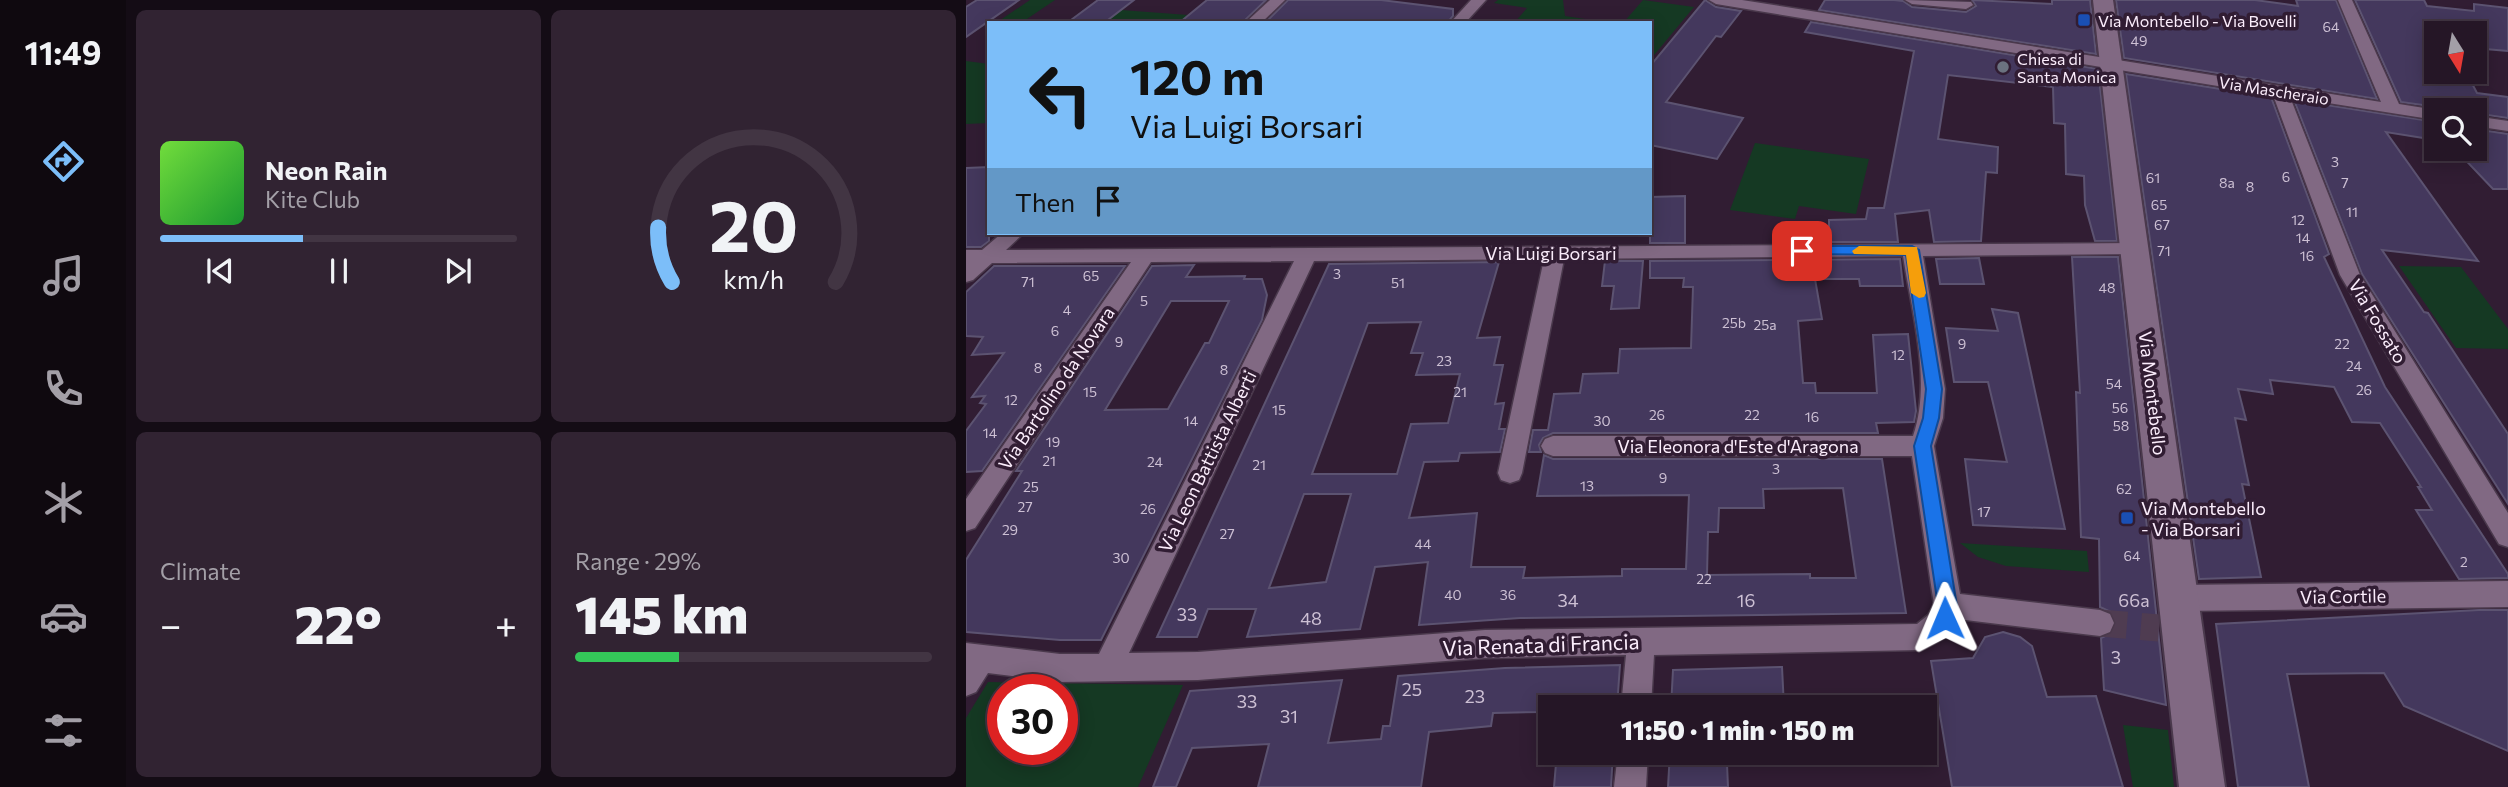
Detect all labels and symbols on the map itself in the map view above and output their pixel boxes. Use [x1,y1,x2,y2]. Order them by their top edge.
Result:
place label: Via Montebello - Via Bovelli [2098,11,2297,30]
marker: Via Montebello - Via Bovelli [2076,12,2092,28]
house number: 64 [2323,18,2340,35]
north arrow [2424,21,2487,84]
house number: 49 [2131,32,2147,49]
place label: Chiesa di Santa Monica [2017,49,2116,86]
marker: Chiesa di Santa Monica [1995,59,2011,75]
street label: Via Mascheraio [2218,72,2330,108]
house number: 3 [2331,153,2339,170]
house number: 6 [2282,168,2290,185]
house number: 61 [2146,169,2160,186]
house number: 8a [2219,174,2235,191]
house number: 7 [2341,174,2349,191]
house number: 8 [2246,178,2254,195]
house number: 65 [2151,196,2167,213]
house number: 11 [2346,203,2358,220]
house number: 12 [2291,211,2305,228]
house number: 67 [2154,216,2170,233]
pin [1772,221,1832,281]
house number: 14 [2296,229,2311,246]
street label: Via Luigi Borsari [1485,242,1617,264]
house number: 71 [2157,242,2171,259]
house number: 16 [2300,247,2314,264]
house number: 3 [1333,265,1341,282]
house number: 65 [1083,267,1099,284]
house number: 71 [1021,273,1035,290]
house number: 51 [1391,274,1405,291]
street label: Via Fossato [2344,275,2412,367]
house number: 48 [2099,279,2115,296]
house number: 5 [1140,292,1148,309]
house number: 4 [1063,301,1072,318]
street label: Via Bartolino da Novara [993,302,1119,474]
house number: 25b [1722,314,1746,331]
house number: 25a [1753,316,1777,333]
house number: 6 [1051,322,1059,339]
street label: Via Montebello [2134,330,2172,456]
house number: 9 [1115,333,1123,350]
house number: 9 [1958,335,1966,352]
house number: 22 [2334,335,2350,352]
house number: 12 [1891,346,1905,363]
house number: 23 [1436,352,1452,369]
house number: 24 [2346,357,2363,374]
house number: 8 [1034,359,1042,376]
house number: 8 [1220,361,1228,378]
street label: Via Leon Battista Alberti [1153,367,1261,555]
house number: 54 [2106,375,2123,392]
house number: 26 [2356,381,2372,398]
house number: 15 [1083,383,1097,400]
house number: 21 [1453,383,1467,400]
house number: 12 [1004,391,1018,408]
house number: 56 [2112,399,2128,416]
house number: 15 [1272,401,1286,418]
house number: 26 [1649,406,1665,423]
house number: 22 [1744,406,1760,423]
house number: 16 [1805,408,1819,425]
house number: 14 [1184,412,1199,429]
house number: 30 [1593,412,1611,429]
house number: 58 [2113,417,2129,434]
house number: 14 [983,424,998,441]
house number: 19 [1046,433,1060,450]
street label: Via Eleonora d'Este d'Aragona [1617,435,1859,457]
house number: 21 [1042,452,1056,469]
house number: 24 [1147,453,1164,470]
house number: 21 [1252,456,1266,473]
house number: 3 [1772,460,1780,477]
house number: 9 [1659,469,1667,486]
house number: 13 [1580,477,1594,494]
house number: 25 [1023,478,1039,495]
house number: 62 [2116,480,2132,497]
place label: Via Montebello - Via Borsari [2141,497,2266,540]
house number: 27 [1017,498,1033,515]
house number: 26 [1140,500,1156,517]
house number: 17 [1977,503,1991,520]
marker: Via Montebello - Via Borsari [2119,510,2135,526]
house number: 29 [1002,521,1018,538]
house number: 27 [1219,525,1235,542]
house number: 44 [1415,535,1432,552]
house number: 64 [2124,547,2141,564]
house number: 30 [1112,549,1130,566]
house number: 2 [2460,553,2468,570]
house number: 22 [1696,570,1712,587]
position arrow [1908,581,1982,655]
street label: Via Cortile [2300,584,2386,608]
house number: 40 [1444,586,1462,603]
house number: 36 [1500,586,1516,603]
house number: 34 [1557,589,1579,611]
house number: 16 [1737,589,1755,611]
house number: 66a [2118,589,2150,611]
house number: 33 [1177,603,1197,625]
house number: 48 [1300,607,1322,629]
street label: Via Renata di Francia [1442,628,1640,660]
house number: 3 [2111,646,2121,668]
speed limit sign: 30 [987,674,1078,765]
house number: 25 [1402,678,1422,700]
house number: 23 [1465,685,1485,707]
house number: 33 [1237,690,1257,712]
house number: 31 [1280,705,1298,727]

